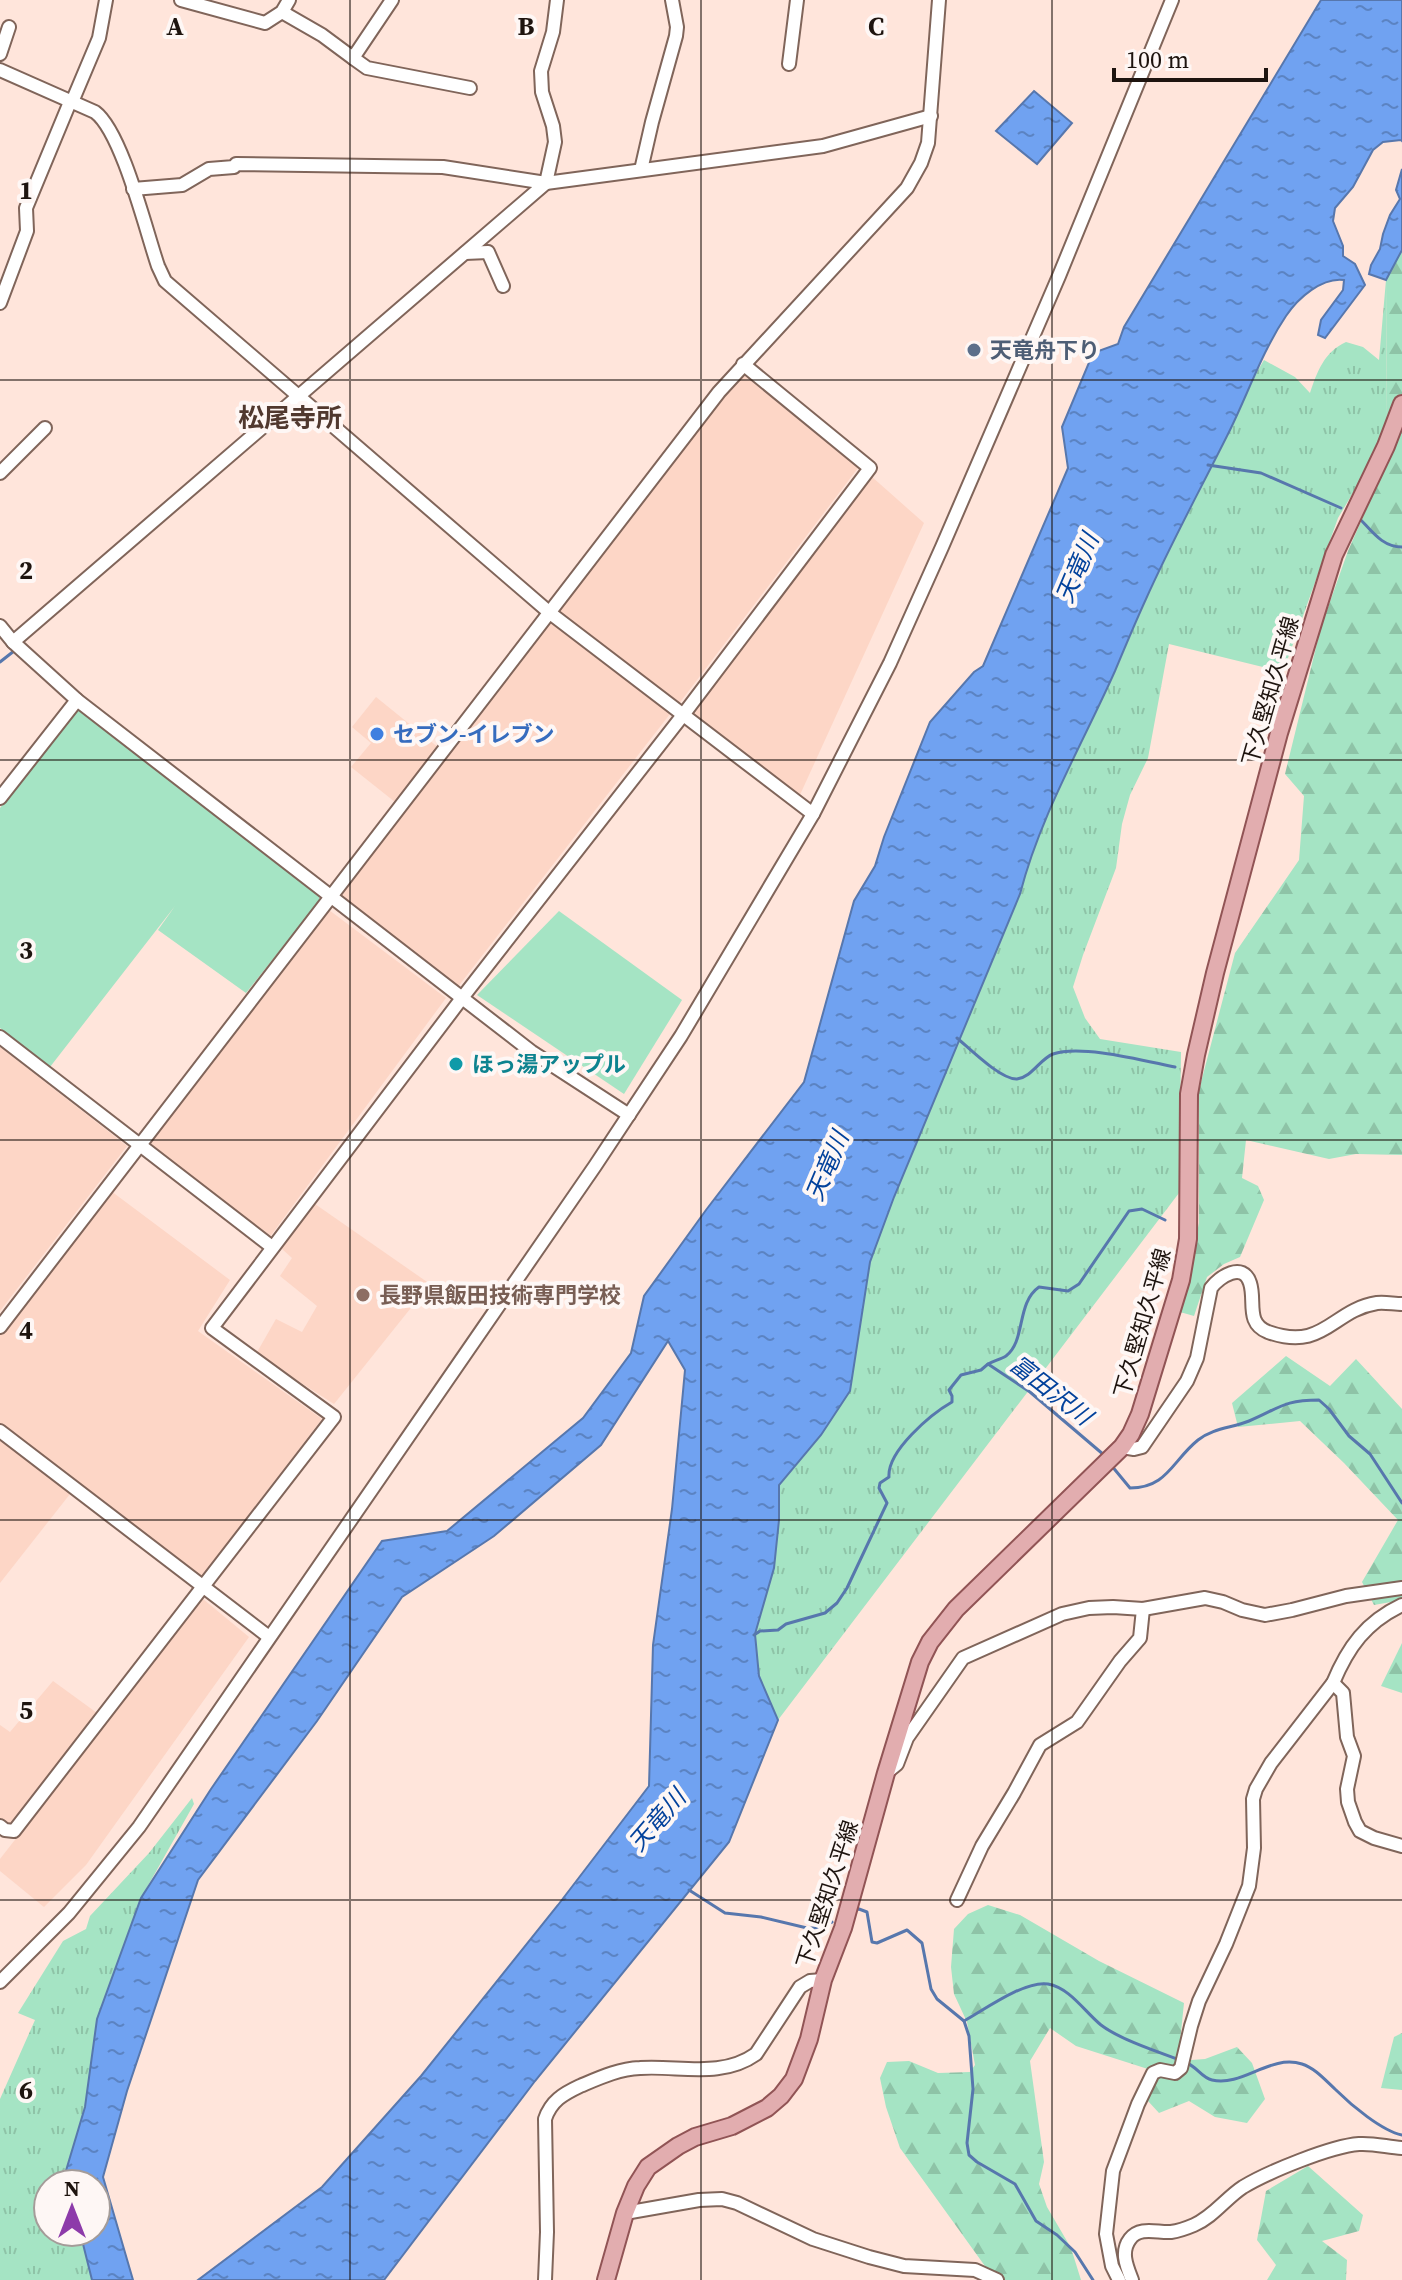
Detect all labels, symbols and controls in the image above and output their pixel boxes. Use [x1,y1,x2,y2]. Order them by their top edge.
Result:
text: A [166,8,184,44]
text: B [518,8,535,44]
text: C [868,8,884,44]
scale bar [1114,32,1266,82]
text: 100 m [1126,43,1189,76]
text: 1 [19,172,33,208]
place label: 天竜舟下り [990,335,1100,365]
marker: 天竜舟下り [965,341,983,359]
district label: 松尾寺所 [238,400,342,436]
water label: 天竜川 [1048,526,1107,608]
text: 2 [19,552,33,588]
street label: 下久堅知久平線 [1234,613,1306,769]
place label: セブン-イレブン [393,719,554,749]
marker: セブン-イレブン [368,725,386,743]
text: 3 [19,932,33,968]
place label: ほっ湯アップル [472,1049,626,1079]
marker: ほっ湯アップル [447,1055,465,1073]
water label: 天竜川 [798,1124,857,1206]
street label: 下久堅知久平線 [1106,1245,1178,1401]
place label: 長野県飯田技術専門学校 [379,1280,621,1310]
marker: 長野県飯田技術専門学校 [354,1286,372,1304]
text: 4 [19,1312,33,1348]
water label: 富田沢川 [1003,1347,1101,1434]
text: 5 [19,1692,33,1728]
water label: 天竜川 [621,1780,695,1858]
street label: 下久堅知久平線 [789,1816,865,1972]
text: 6 [19,2072,33,2108]
north arrow [32,2168,112,2248]
text: N [64,2173,80,2203]

